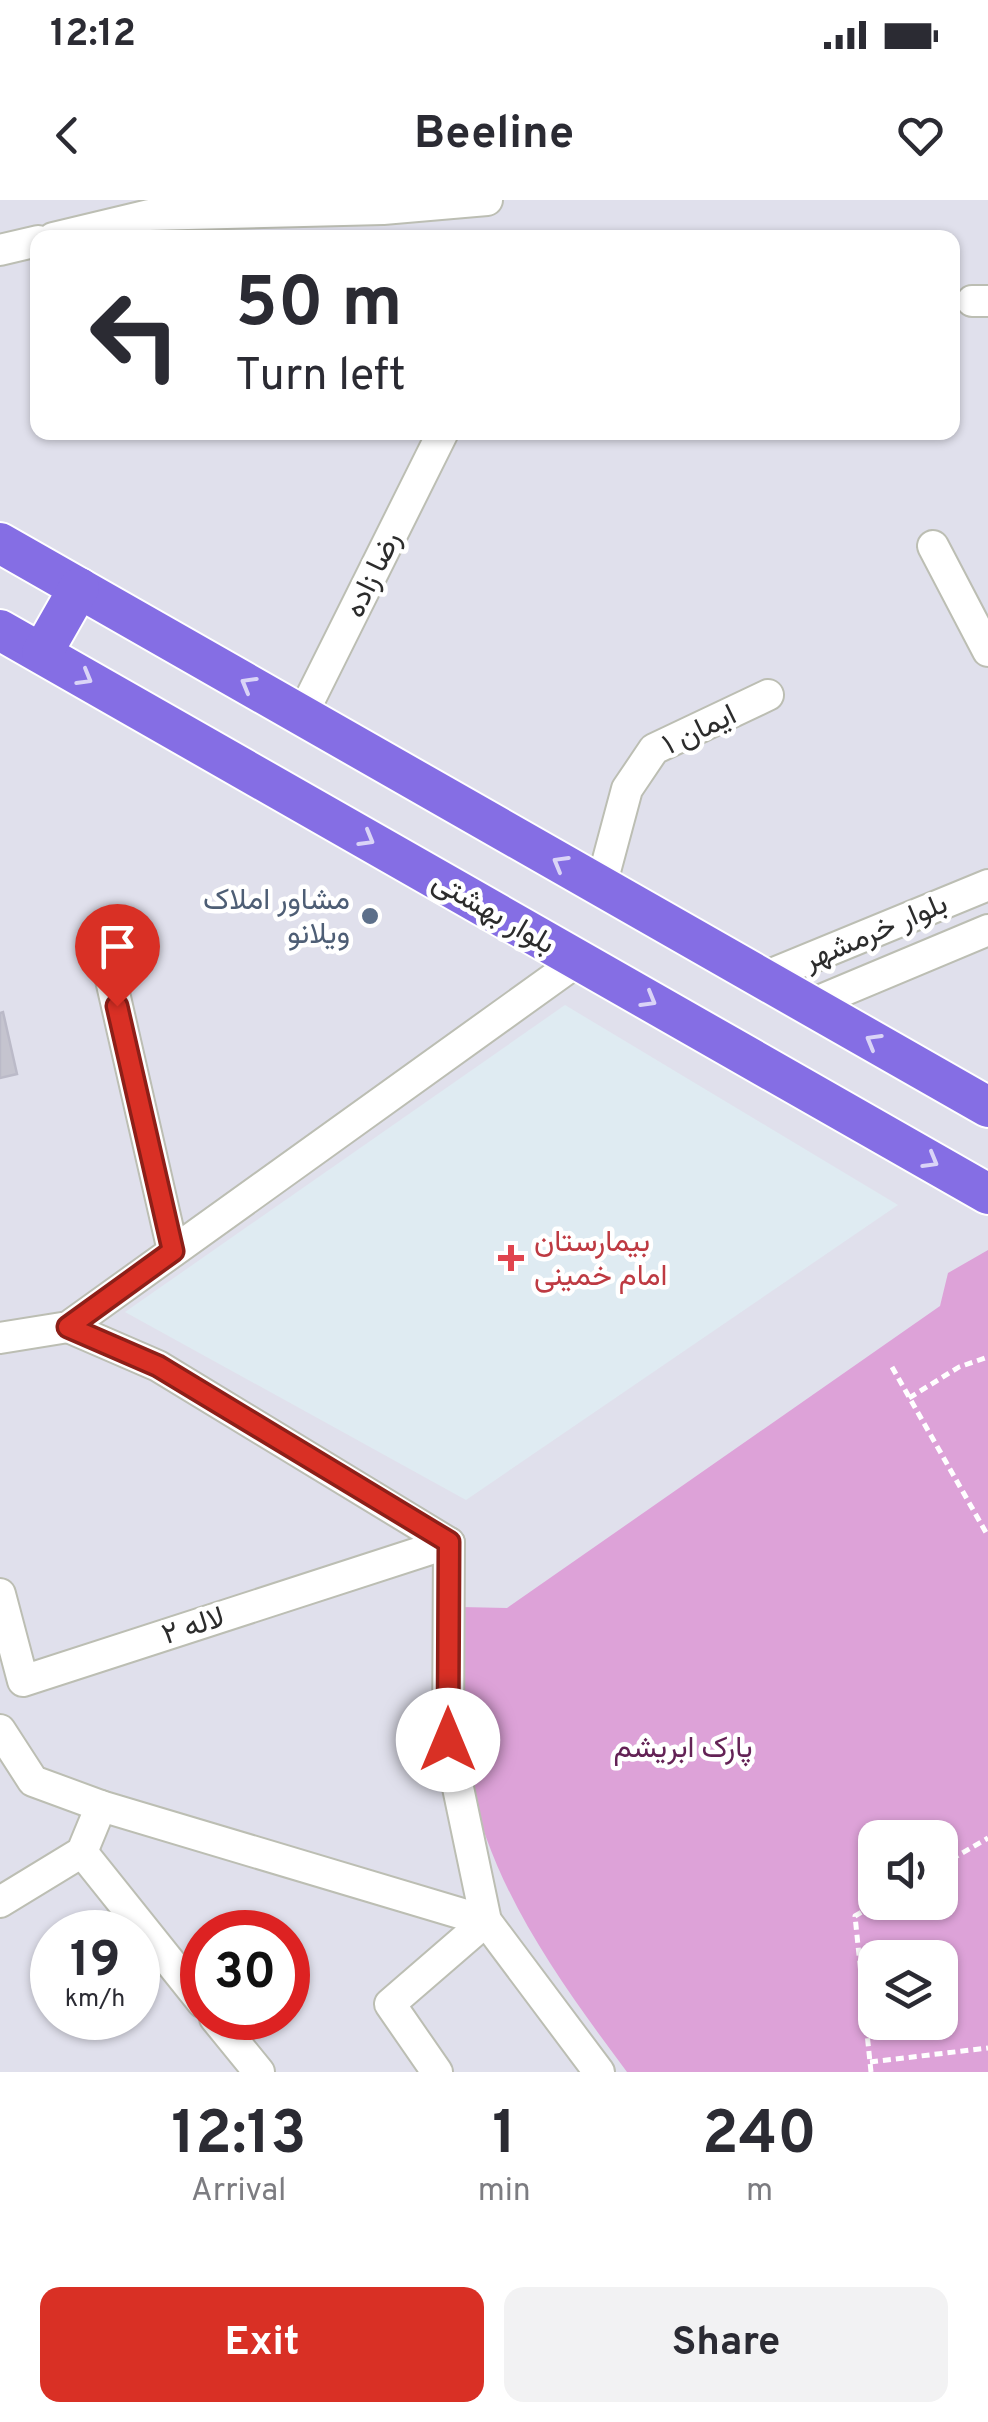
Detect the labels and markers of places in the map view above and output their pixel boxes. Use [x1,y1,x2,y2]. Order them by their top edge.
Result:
place label: مشاور املاک ویلانو [203,883,350,954]
pin [75,904,160,1007]
marker: مشاور املاک ویلانو [359,905,381,927]
place label: بیمارستان امام خمینی [534,1225,667,1296]
marker: بیمارستان امام خمینی [498,1245,524,1271]

